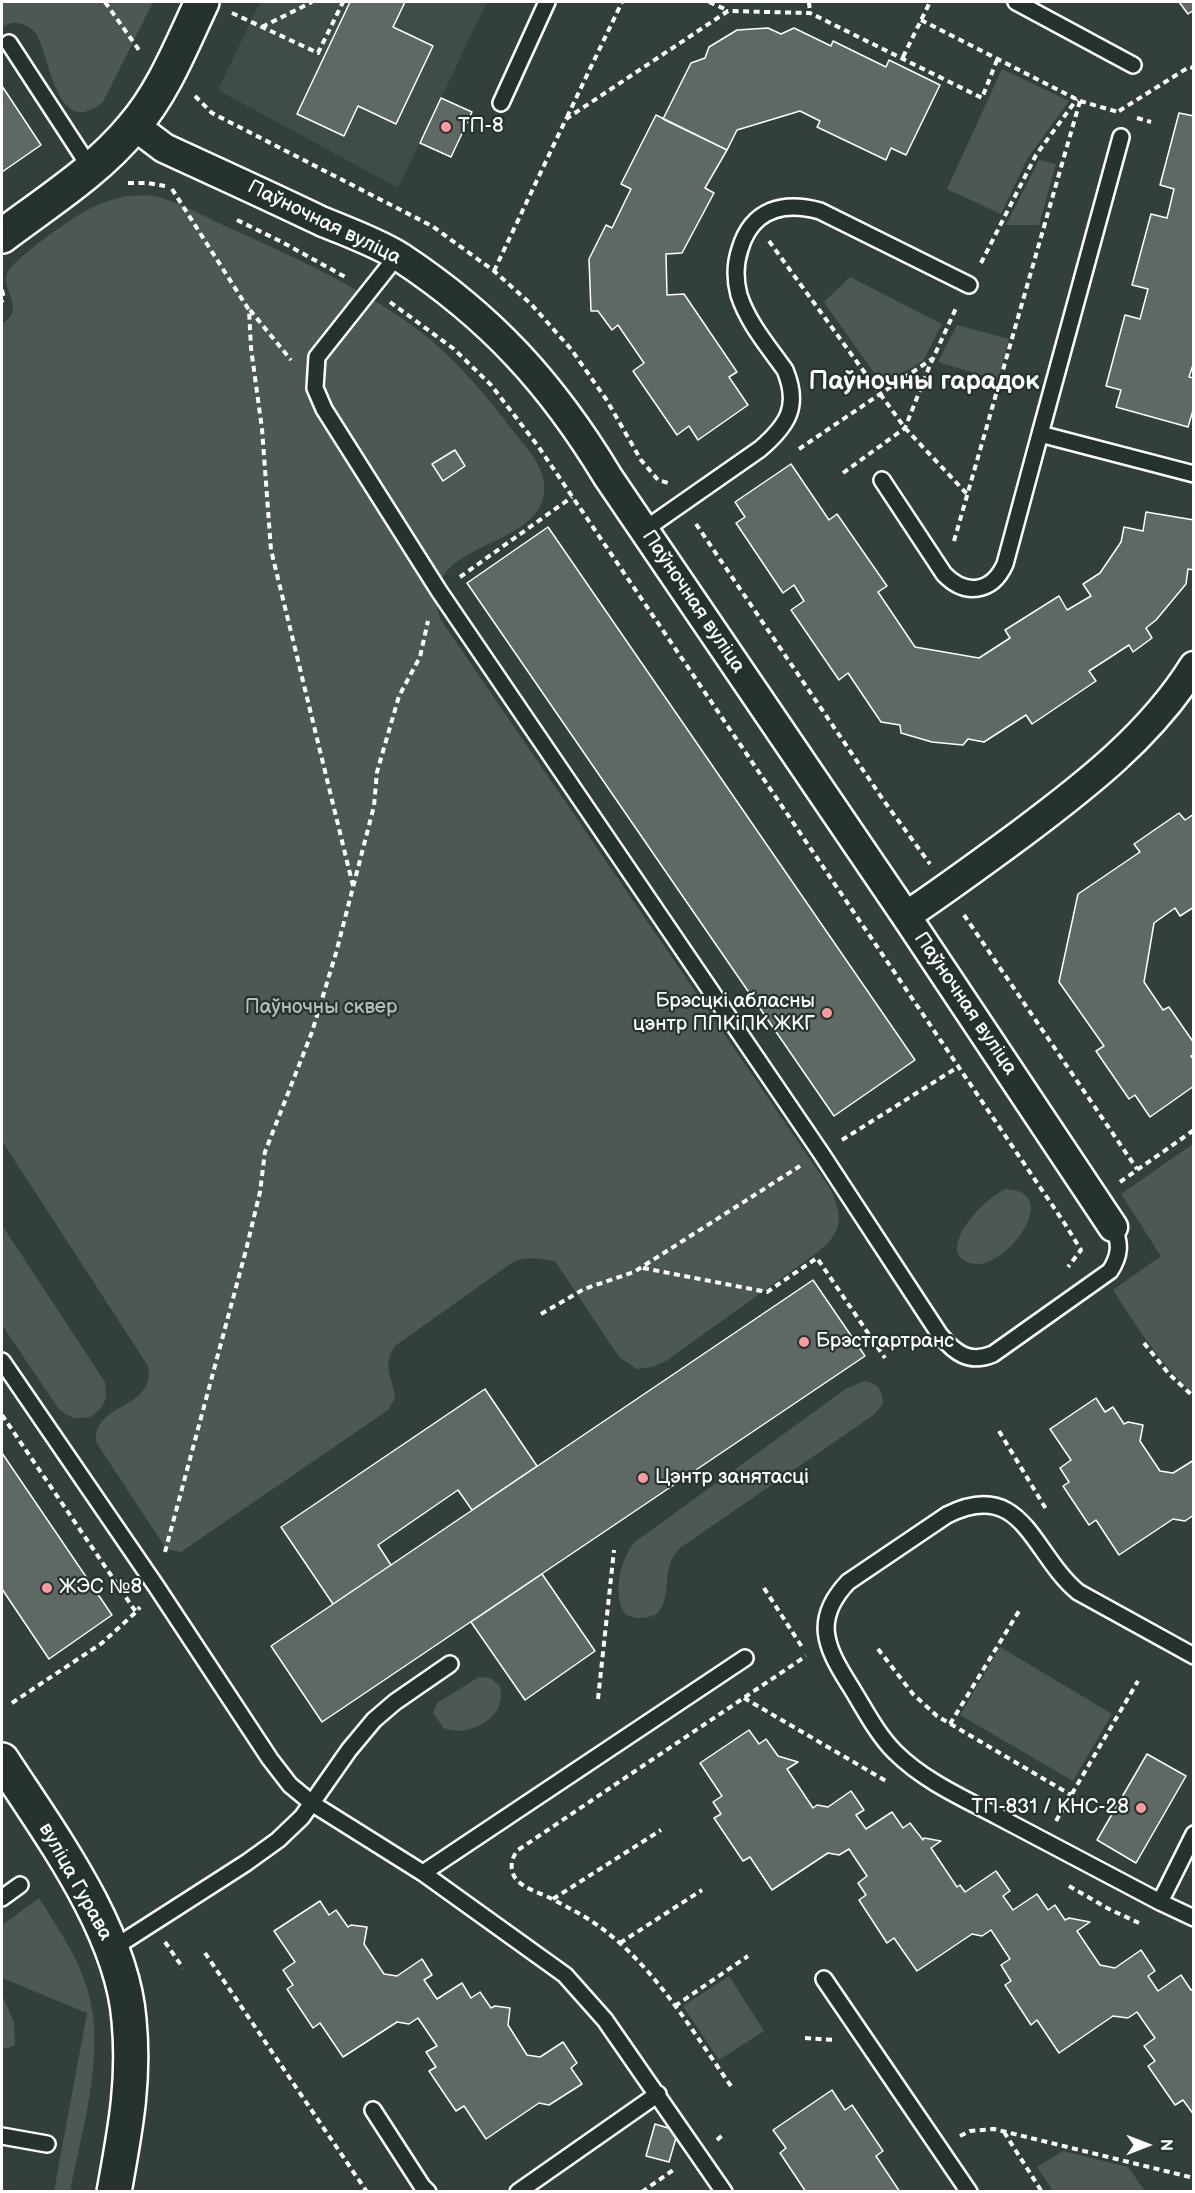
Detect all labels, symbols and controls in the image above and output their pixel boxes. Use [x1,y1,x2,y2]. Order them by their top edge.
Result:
place label: ТП-8 [458,115,504,139]
marker: ТП-8 [439,120,453,134]
street label: Паўночная вуліца [244,176,404,270]
district label: Паўночны гарадок [809,366,1039,398]
street label: Паўночная вуліца [636,526,750,678]
street label: Паўночная вуліца [908,928,1022,1080]
place label: Брэсцкі абласны цэнтр ППКіПК ЖКГ [633,990,815,1037]
park label: Паўночны сквер [245,996,397,1020]
marker: Брэсцкі абласны цэнтр ППКіПК ЖКГ [820,1006,834,1020]
place label: Брэстгартранс [816,1330,954,1354]
marker: Брэстгартранс [797,1335,811,1349]
place label: Цэнтр занятасці [655,1466,809,1490]
marker: Цэнтр занятасці [636,1471,650,1485]
place label: ЖЭС №8 [59,1576,142,1600]
marker: ЖЭС №8 [40,1581,54,1595]
place label: ТП-831 / КНС-28 [972,1796,1129,1820]
marker: ТП-831 / КНС-28 [1134,1801,1148,1815]
street label: вуліца Гурава [33,1819,117,1945]
north arrow [1117,2115,1177,2175]
text: N [1156,2139,1175,2151]

